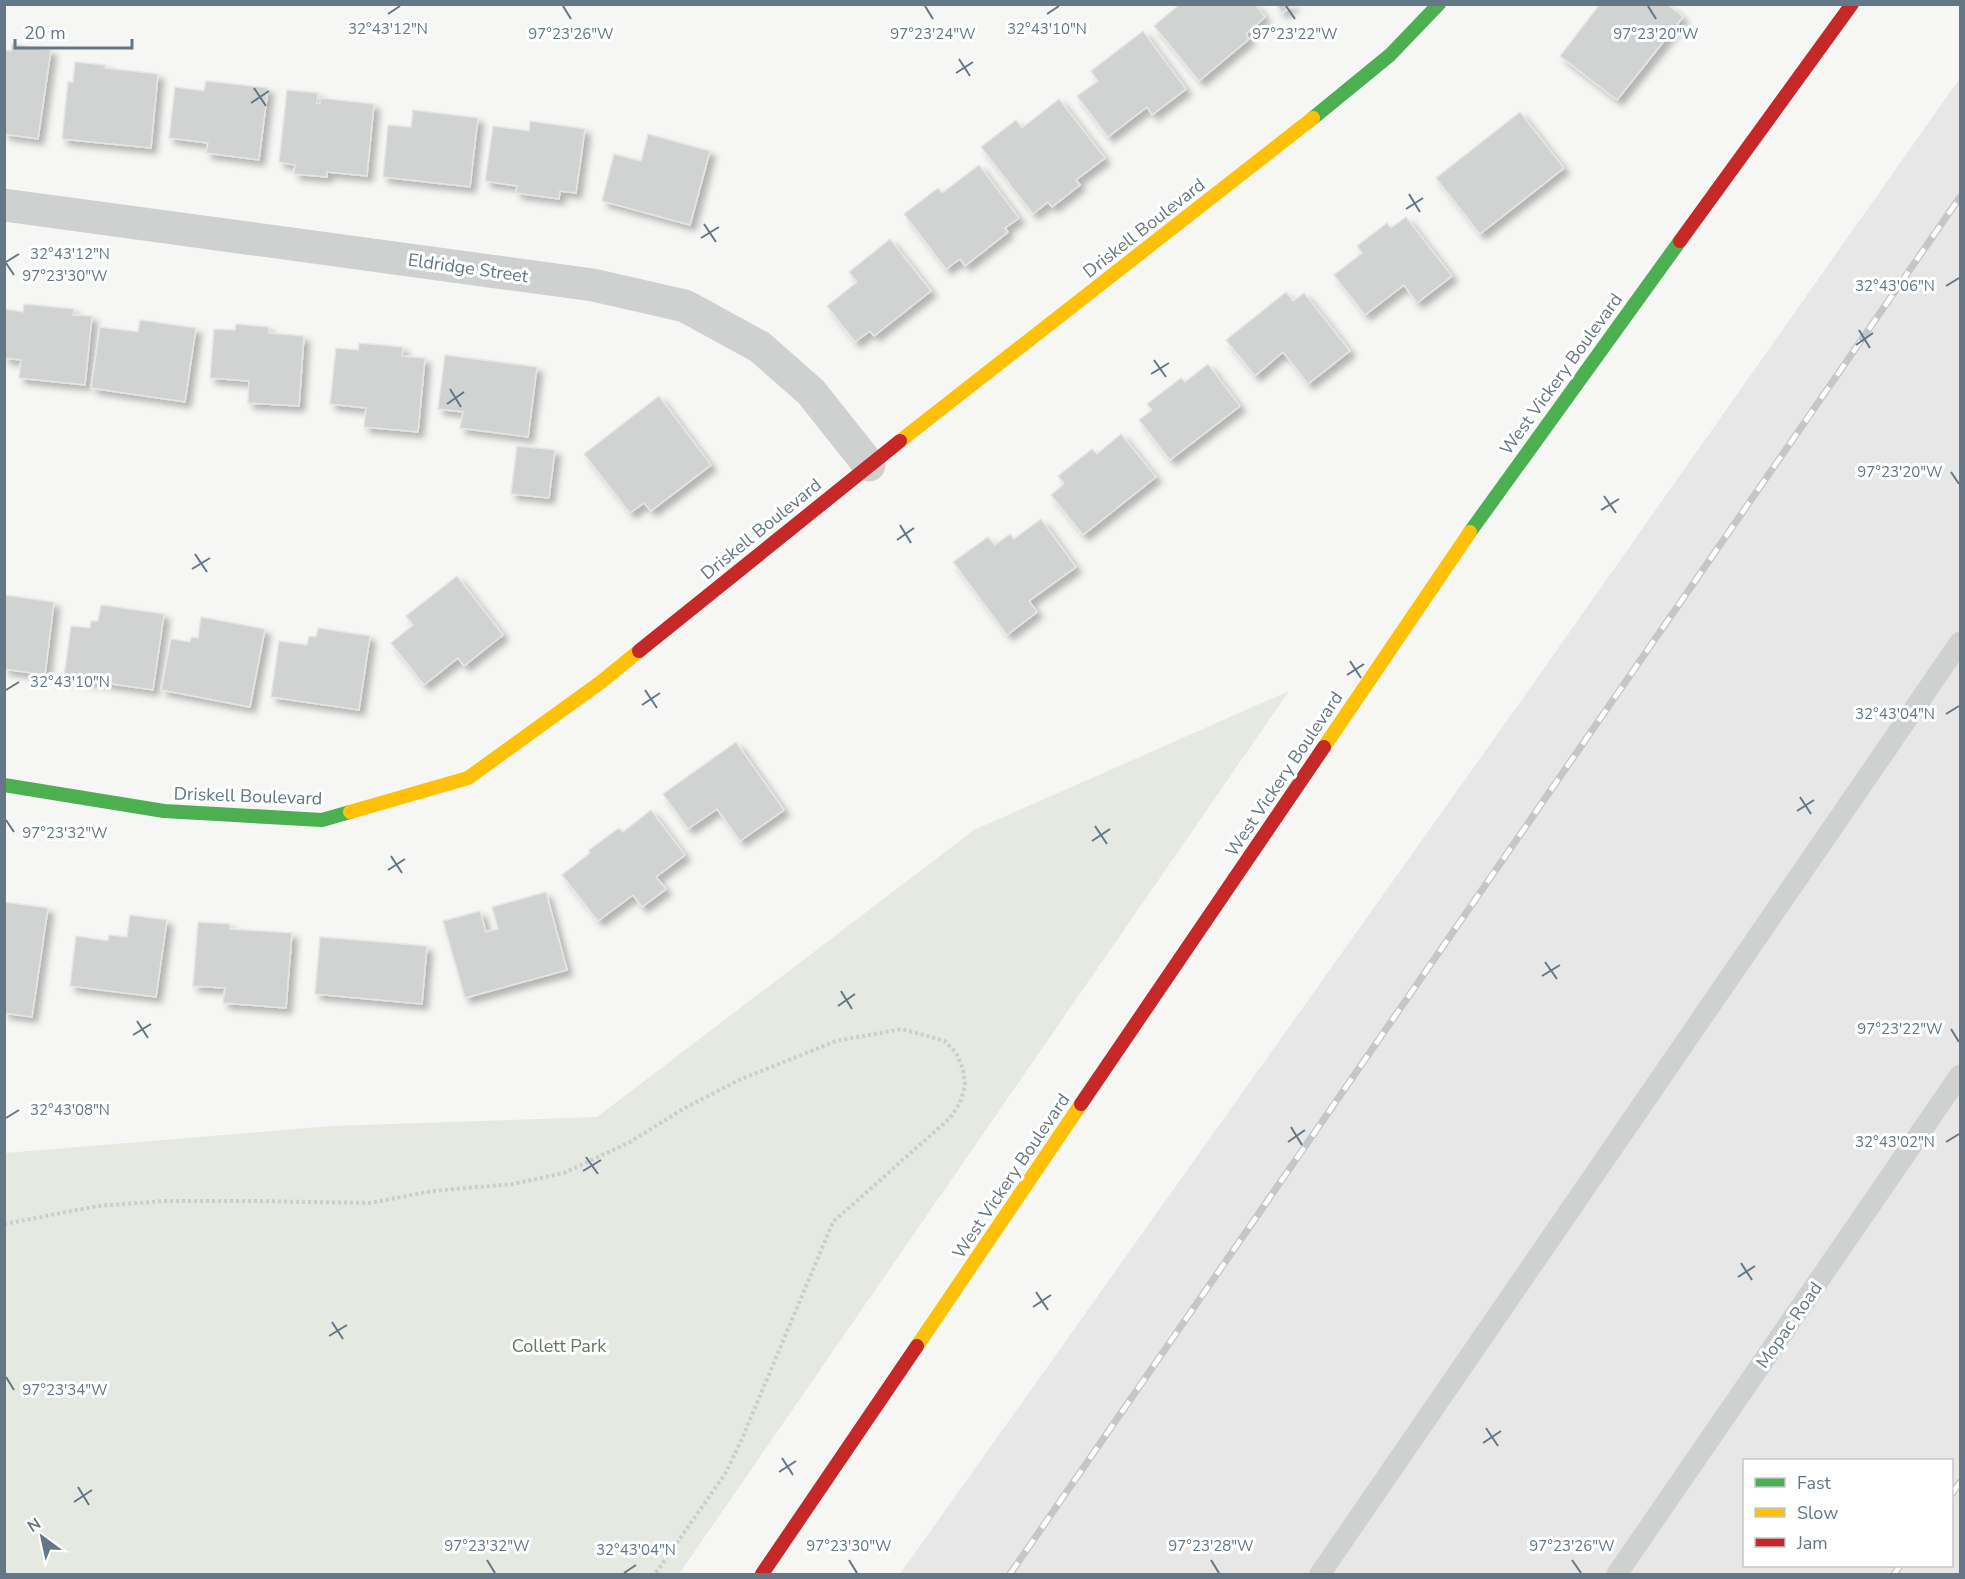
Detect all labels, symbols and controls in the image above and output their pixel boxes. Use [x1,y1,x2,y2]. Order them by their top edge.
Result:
scale bar [15,12,132,50]
text: 32°43'12"N [348,19,428,39]
text: 32°43'10"N [1007,19,1087,39]
text: 20 m [24,21,66,45]
text: 97°23'26"W [528,24,614,44]
text: 97°23'24"W [890,24,976,44]
text: 97°23'22"W [1252,24,1338,44]
text: 97°23'20"W [1613,24,1699,44]
street label: Driskell Boulevard [1078,173,1210,283]
text: 32°43'12"N [30,244,110,264]
street label: Eldridge Street [406,248,530,288]
text: 97°23'30"W [22,266,108,286]
text: 32°43'06"N [1855,276,1935,296]
street label: West Vickery Boulevard [1494,288,1628,460]
text: 97°23'20"W [1857,462,1943,482]
street label: Driskell Boulevard [696,473,826,585]
text: 32°43'10"N [30,672,110,692]
street label: West Vickery Boulevard [1220,687,1348,861]
text: 32°43'04"N [1855,704,1935,724]
street label: Driskell Boulevard [173,781,323,811]
text: 97°23'32"W [22,823,108,843]
text: 97°23'22"W [1857,1019,1943,1039]
street label: West Vickery Boulevard [947,1089,1075,1263]
text: 32°43'08"N [30,1100,110,1120]
text: 32°43'02"N [1855,1132,1935,1152]
street label: Mopac Road [1750,1277,1828,1373]
park label: Collett Park [512,1334,607,1358]
text: 97°23'34"W [22,1380,108,1400]
legend [1743,1459,1953,1567]
text: Fast [1797,1471,1832,1495]
text: Slow [1797,1501,1838,1525]
north arrow [12,1507,72,1567]
text: N [23,1513,45,1538]
text: Jam [1796,1531,1828,1555]
text: 97°23'32"W [444,1536,530,1556]
text: 97°23'30"W [806,1536,892,1556]
text: 97°23'28"W [1168,1536,1254,1556]
text: 97°23'26"W [1529,1536,1615,1556]
text: 32°43'04"N [596,1540,676,1560]

